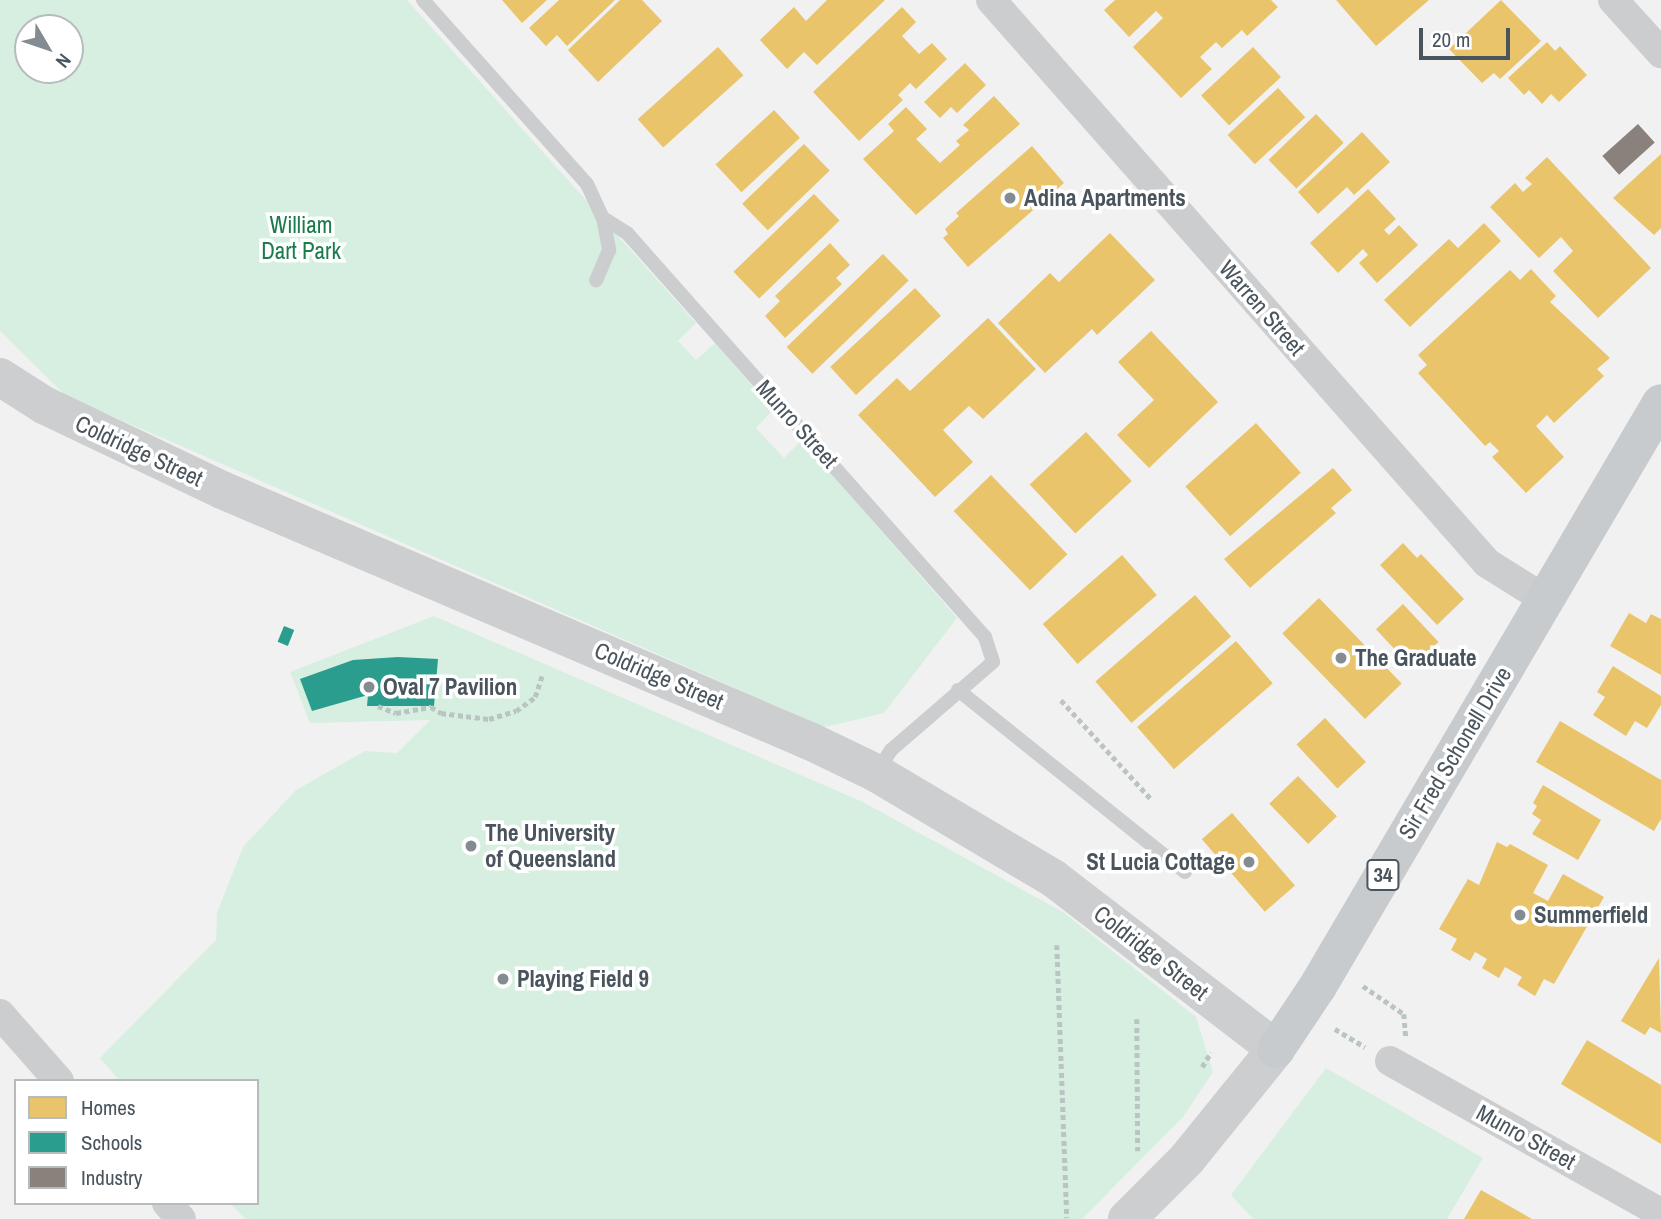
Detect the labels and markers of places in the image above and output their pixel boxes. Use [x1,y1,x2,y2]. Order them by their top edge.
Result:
place label: Adina Apartments [1024,184,1186,212]
marker: Adina Apartments [1002,190,1018,206]
place label: The Graduate [1355,644,1477,672]
marker: The Graduate [1333,650,1349,666]
place label: Oval 7 Pavilion [383,673,517,701]
marker: Oval 7 Pavilion [361,679,377,695]
place label: The University of Queensland [485,819,616,873]
marker: The University of Queensland [463,838,479,854]
place label: St Lucia Cottage [1086,848,1235,876]
marker: St Lucia Cottage [1241,854,1257,870]
place label: Summerfield [1534,901,1648,929]
marker: Summerfield [1512,907,1528,923]
place label: Playing Field 9 [517,965,649,993]
marker: Playing Field 9 [495,971,511,987]

